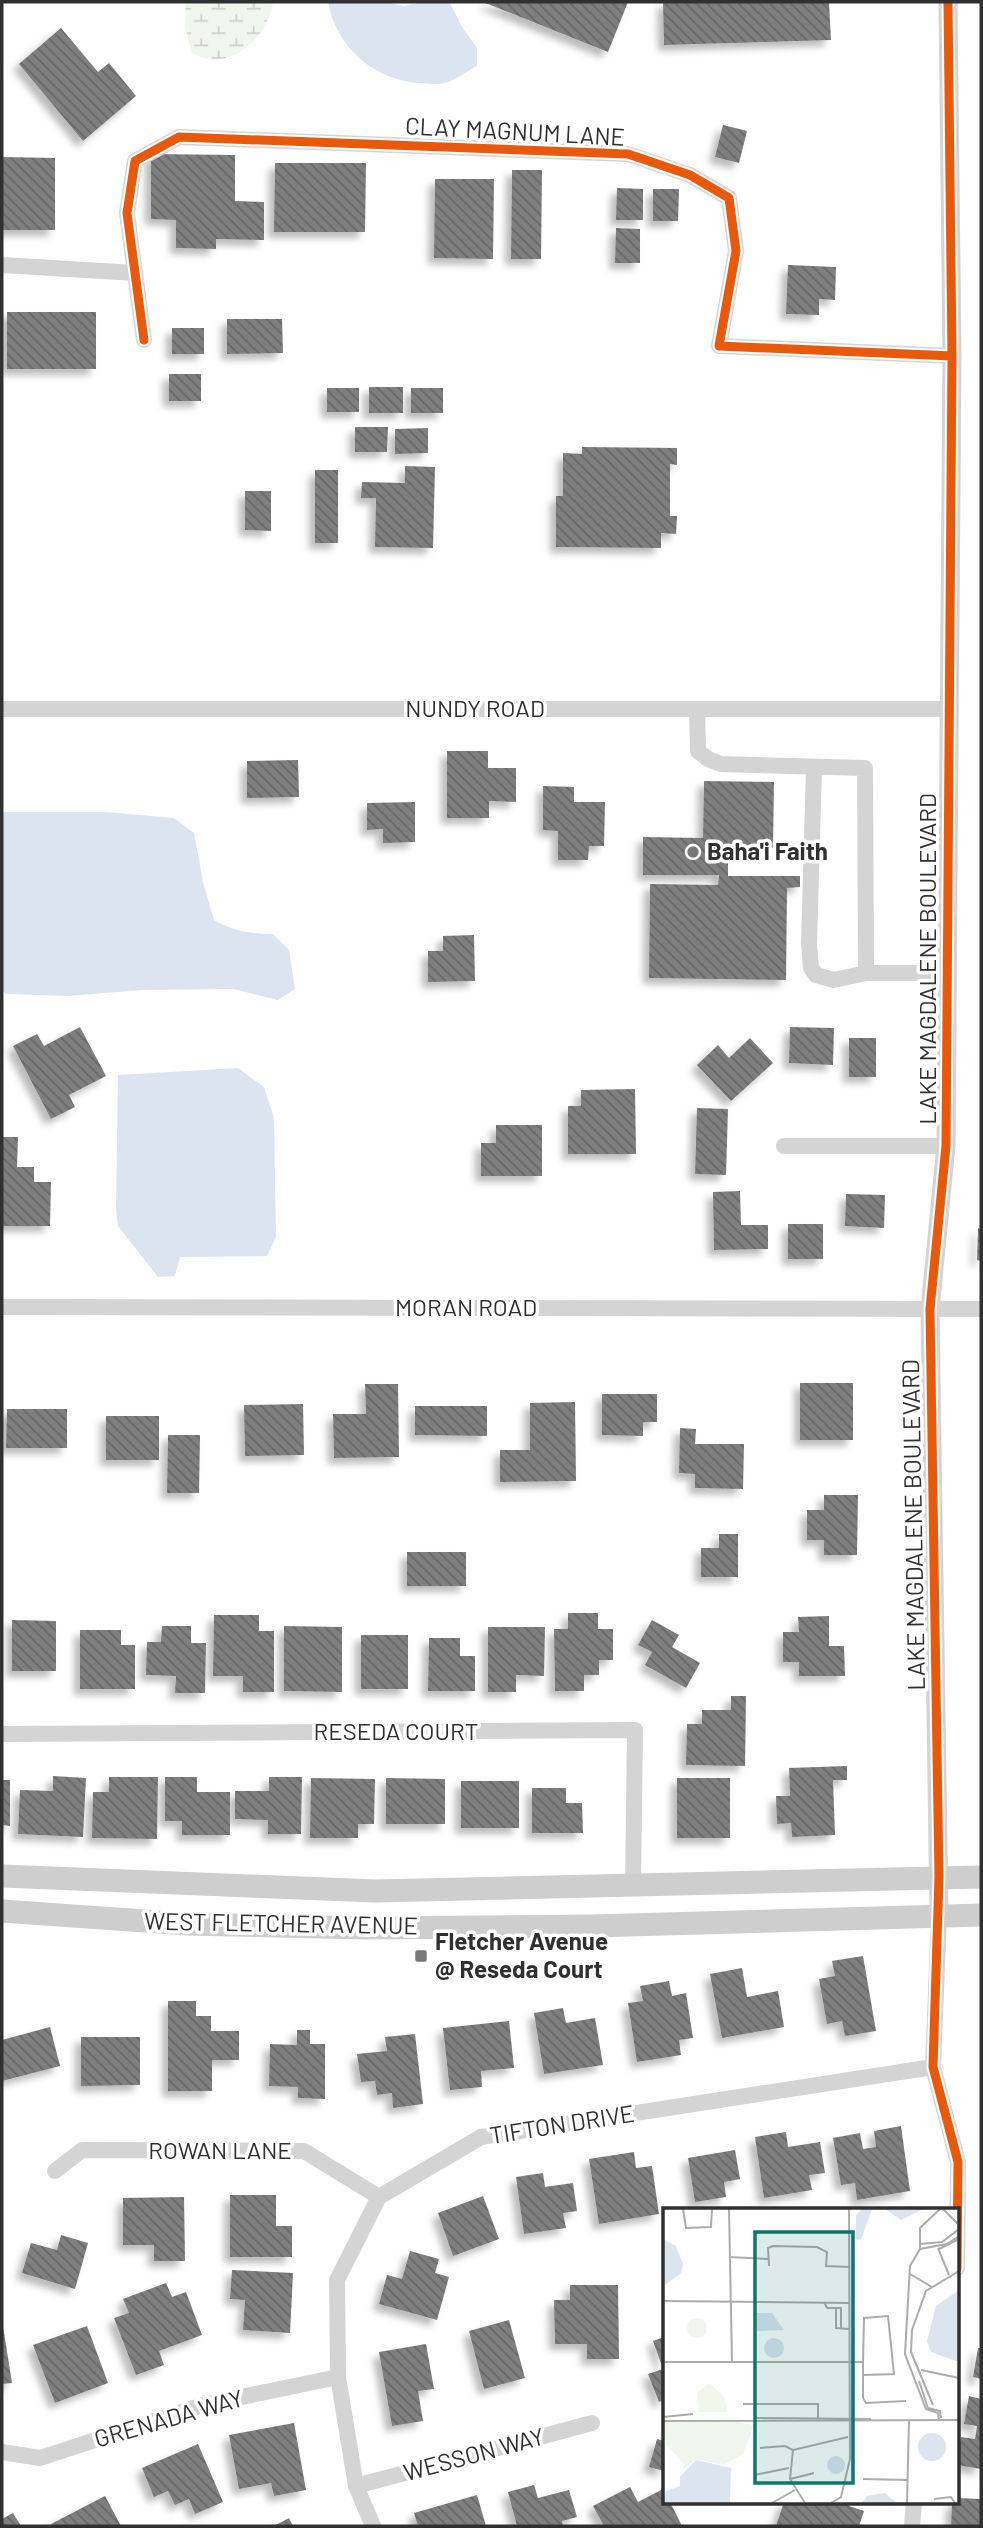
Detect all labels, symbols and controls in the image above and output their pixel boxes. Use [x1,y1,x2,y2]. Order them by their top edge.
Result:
street label: CLAY MAGNUM LANE [404,110,626,151]
street label: NUNDY ROAD [405,693,545,722]
street label: LAKE MAGDALENE BOULEVARD [912,793,941,1125]
place label: Baha'i Faith [707,836,828,865]
marker: Baha'i Faith [685,844,701,860]
street label: MORAN ROAD [395,1292,537,1321]
street label: LAKE MAGDALENE BOULEVARD [895,1359,930,1691]
street label: RESEDA COURT [314,1716,478,1745]
street label: WEST FLETCHER AVENUE [144,1906,418,1939]
place label: Fletcher Avenue @ Reseda Court [435,1926,608,1983]
marker: Fletcher Avenue @ Reseda Court [413,1948,429,1964]
street label: TIFTON DRIVE [487,2098,636,2149]
street label: ROWAN LANE [148,2135,292,2164]
inset map [663,2208,958,2504]
street label: GRENADA WAY [91,2382,246,2453]
street label: WESSON WAY [400,2421,547,2486]

